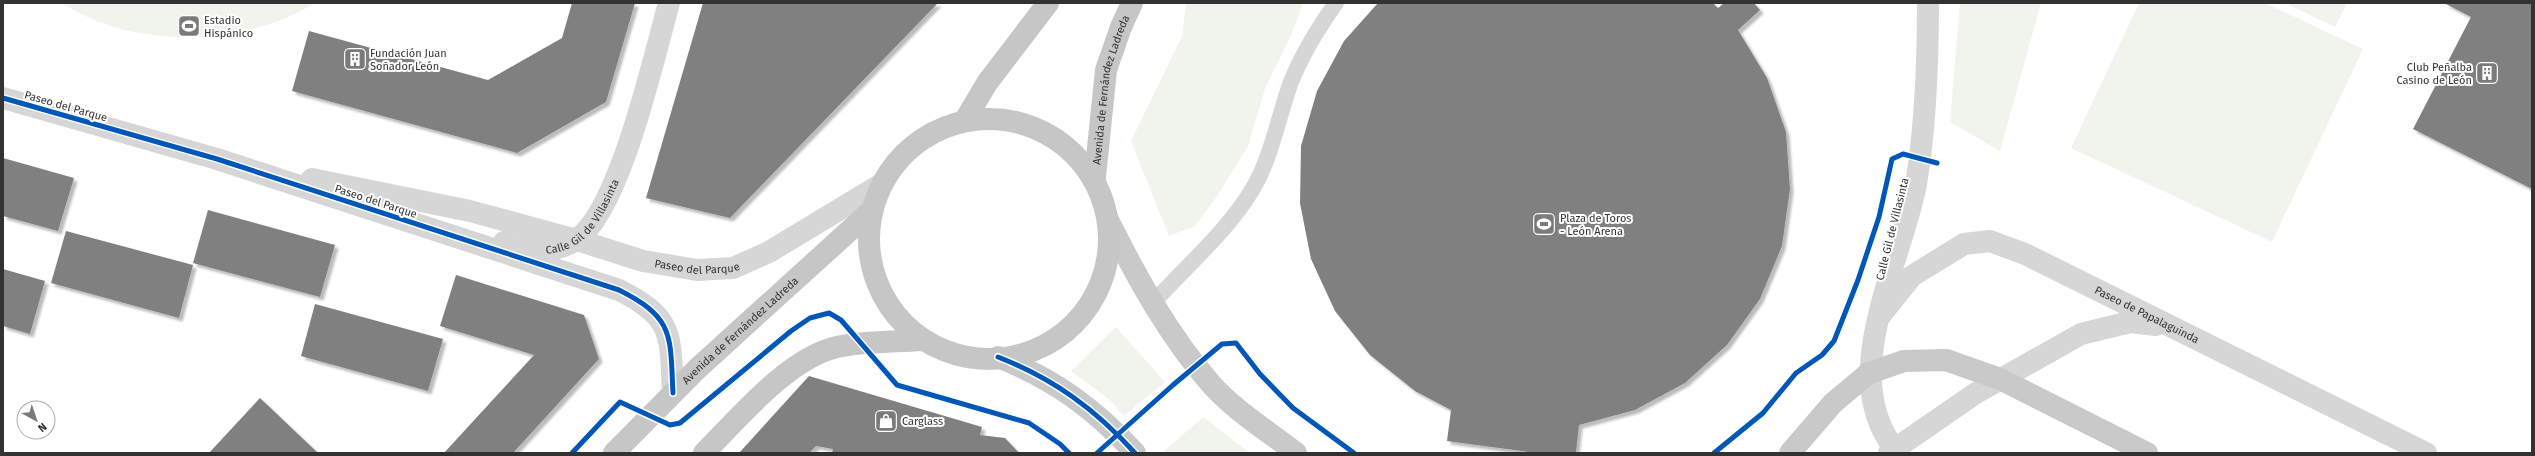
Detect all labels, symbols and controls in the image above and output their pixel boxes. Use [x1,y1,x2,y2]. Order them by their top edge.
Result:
sports icon: Estadio Hispánico [176,13,202,39]
street label: Avenida de Fernández Ladreda [1090,13,1133,165]
place label: Estadio Hispánico [204,14,253,40]
building icon: Fundación Juan Soñador León [342,46,368,72]
place label: Fundación Juan Soñador León [370,47,447,73]
building icon: Club Peñalba Casino de León [2474,60,2500,86]
place label: Club Peñalba Casino de León [2396,61,2472,87]
street label: Paseo del Parque [23,88,109,125]
street label: Calle Gil de Villasinta [545,177,622,257]
street label: Calle Gil de Villasinta [1873,177,1911,282]
street label: Paseo del Parque [333,182,419,221]
sports icon: Plaza de Toros - León Arena [1531,211,1557,237]
place label: Plaza de Toros - León Arena [1560,212,1631,238]
street label: Paseo del Parque [654,257,742,277]
street label: Avenida de Fernández Ladreda [680,274,801,387]
street label: Paseo de Papalaguinda [2092,284,2201,346]
north arrow [16,400,56,440]
shop icon: Carglass [873,408,899,434]
place label: Carglass [902,415,943,428]
text: N [35,420,49,435]

